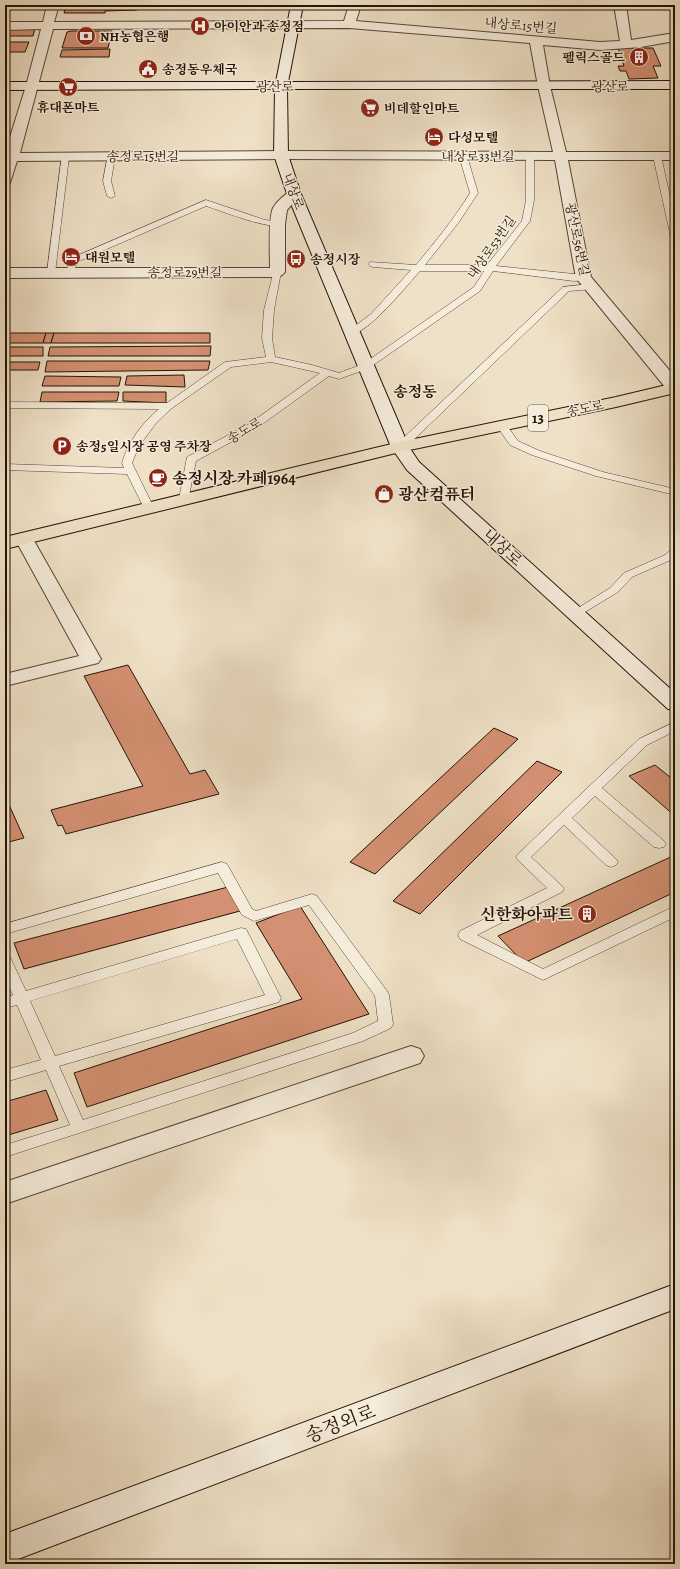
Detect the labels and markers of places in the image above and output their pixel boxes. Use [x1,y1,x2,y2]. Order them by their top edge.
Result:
hospital icon: 아이안과 송정점 [189,15,211,37]
place label: 아이안과 송정점 [214,18,304,35]
bank icon: NH농협은행 [75,25,97,47]
place label: NH농협은행 [100,28,169,45]
building icon: 펠릭스골드 [628,46,650,68]
place label: 펠릭스골드 [562,49,625,66]
public building icon: 송정동우체국 [137,58,159,80]
place label: 송정동우체국 [162,61,238,78]
supermarket icon: 휴대폰마트 [57,76,79,98]
supermarket icon: 비데할인마트 [359,97,381,119]
place label: 휴대폰마트 [37,99,100,116]
place label: 비데할인마트 [384,100,460,117]
hotel icon: 다성모텔 [423,126,445,148]
place label: 다성모텔 [448,129,498,146]
hotel icon: 대원모텔 [60,246,82,268]
bus stop icon: 송정시장 [285,248,307,270]
place label: 대원모텔 [85,249,135,266]
place label: 송정시장 [310,251,361,268]
parking icon: 송정5일시장 공영 주차장 [51,435,73,457]
place label: 송정5일시장 공영 주차장 [76,438,212,455]
cafe icon: 송정시장 카페1964 [147,467,169,489]
place label: 송정시장 카페1964 [172,468,296,490]
shop icon: 광산컴퓨터 [373,483,395,505]
place label: 광산컴퓨터 [398,484,475,506]
building icon: 신한화아파트 [576,903,598,925]
place label: 신한화아파트 [480,904,574,926]

